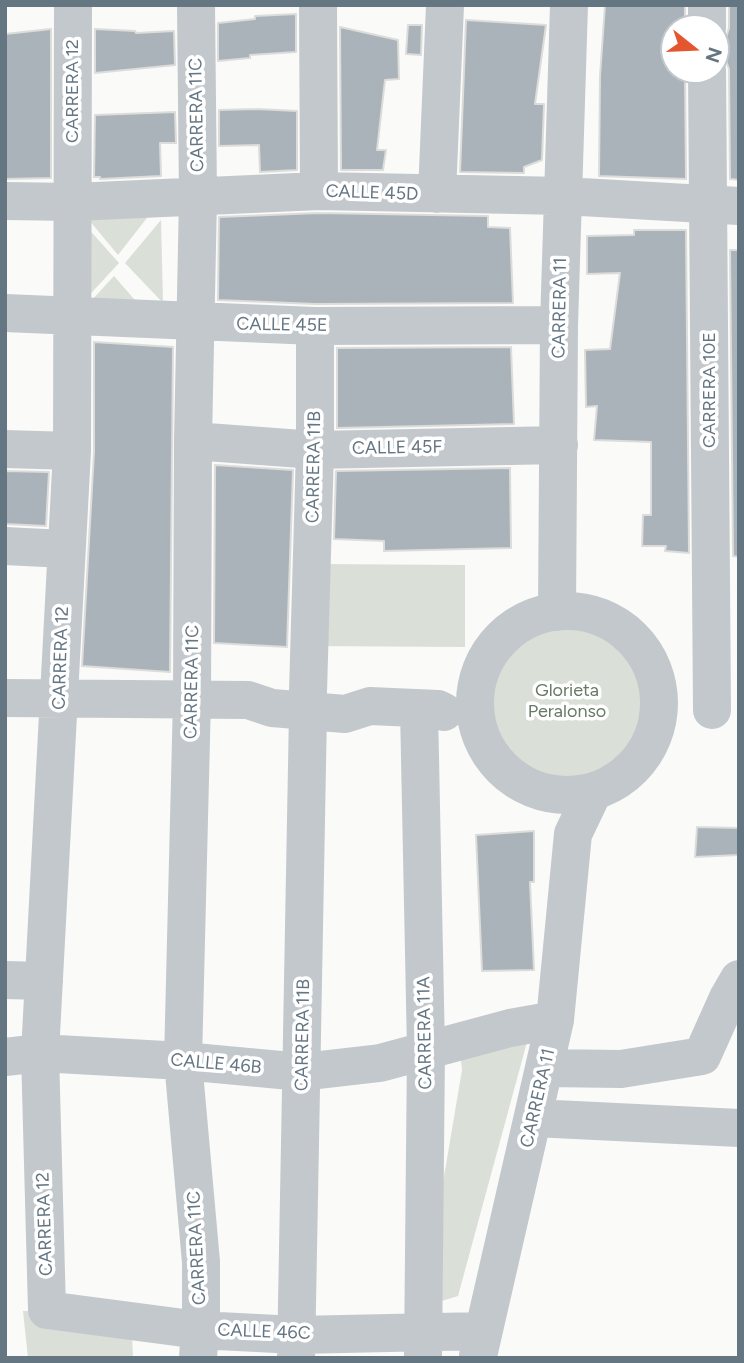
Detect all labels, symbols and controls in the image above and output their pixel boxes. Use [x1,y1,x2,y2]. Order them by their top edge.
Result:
north arrow [660,14,730,84]
street label: CARRERA 12 [62,39,84,143]
text: N [700,44,727,66]
street label: CARRERA 11C [185,58,209,172]
street label: CALLE 45D [325,181,419,205]
street label: CARRERA 11 [548,257,572,359]
street label: CALLE 45E [236,313,328,337]
street label: CARRERA 10E [699,332,721,448]
street label: CARRERA 11B [302,411,326,523]
street label: CALLE 45F [352,436,442,460]
street label: CARRERA 12 [48,606,74,710]
street label: CARRERA 11C [180,625,204,739]
park label: Glorieta Peralonso [528,680,606,722]
street label: CARRERA 11A [413,976,437,1090]
street label: CARRERA 11B [291,979,315,1091]
street label: CARRERA 11 [516,1046,560,1150]
street label: CALLE 46B [170,1049,262,1079]
street label: CARRERA 12 [32,1172,58,1276]
street label: CARRERA 11C [183,1190,211,1306]
street label: CALLE 46C [217,1320,311,1344]

